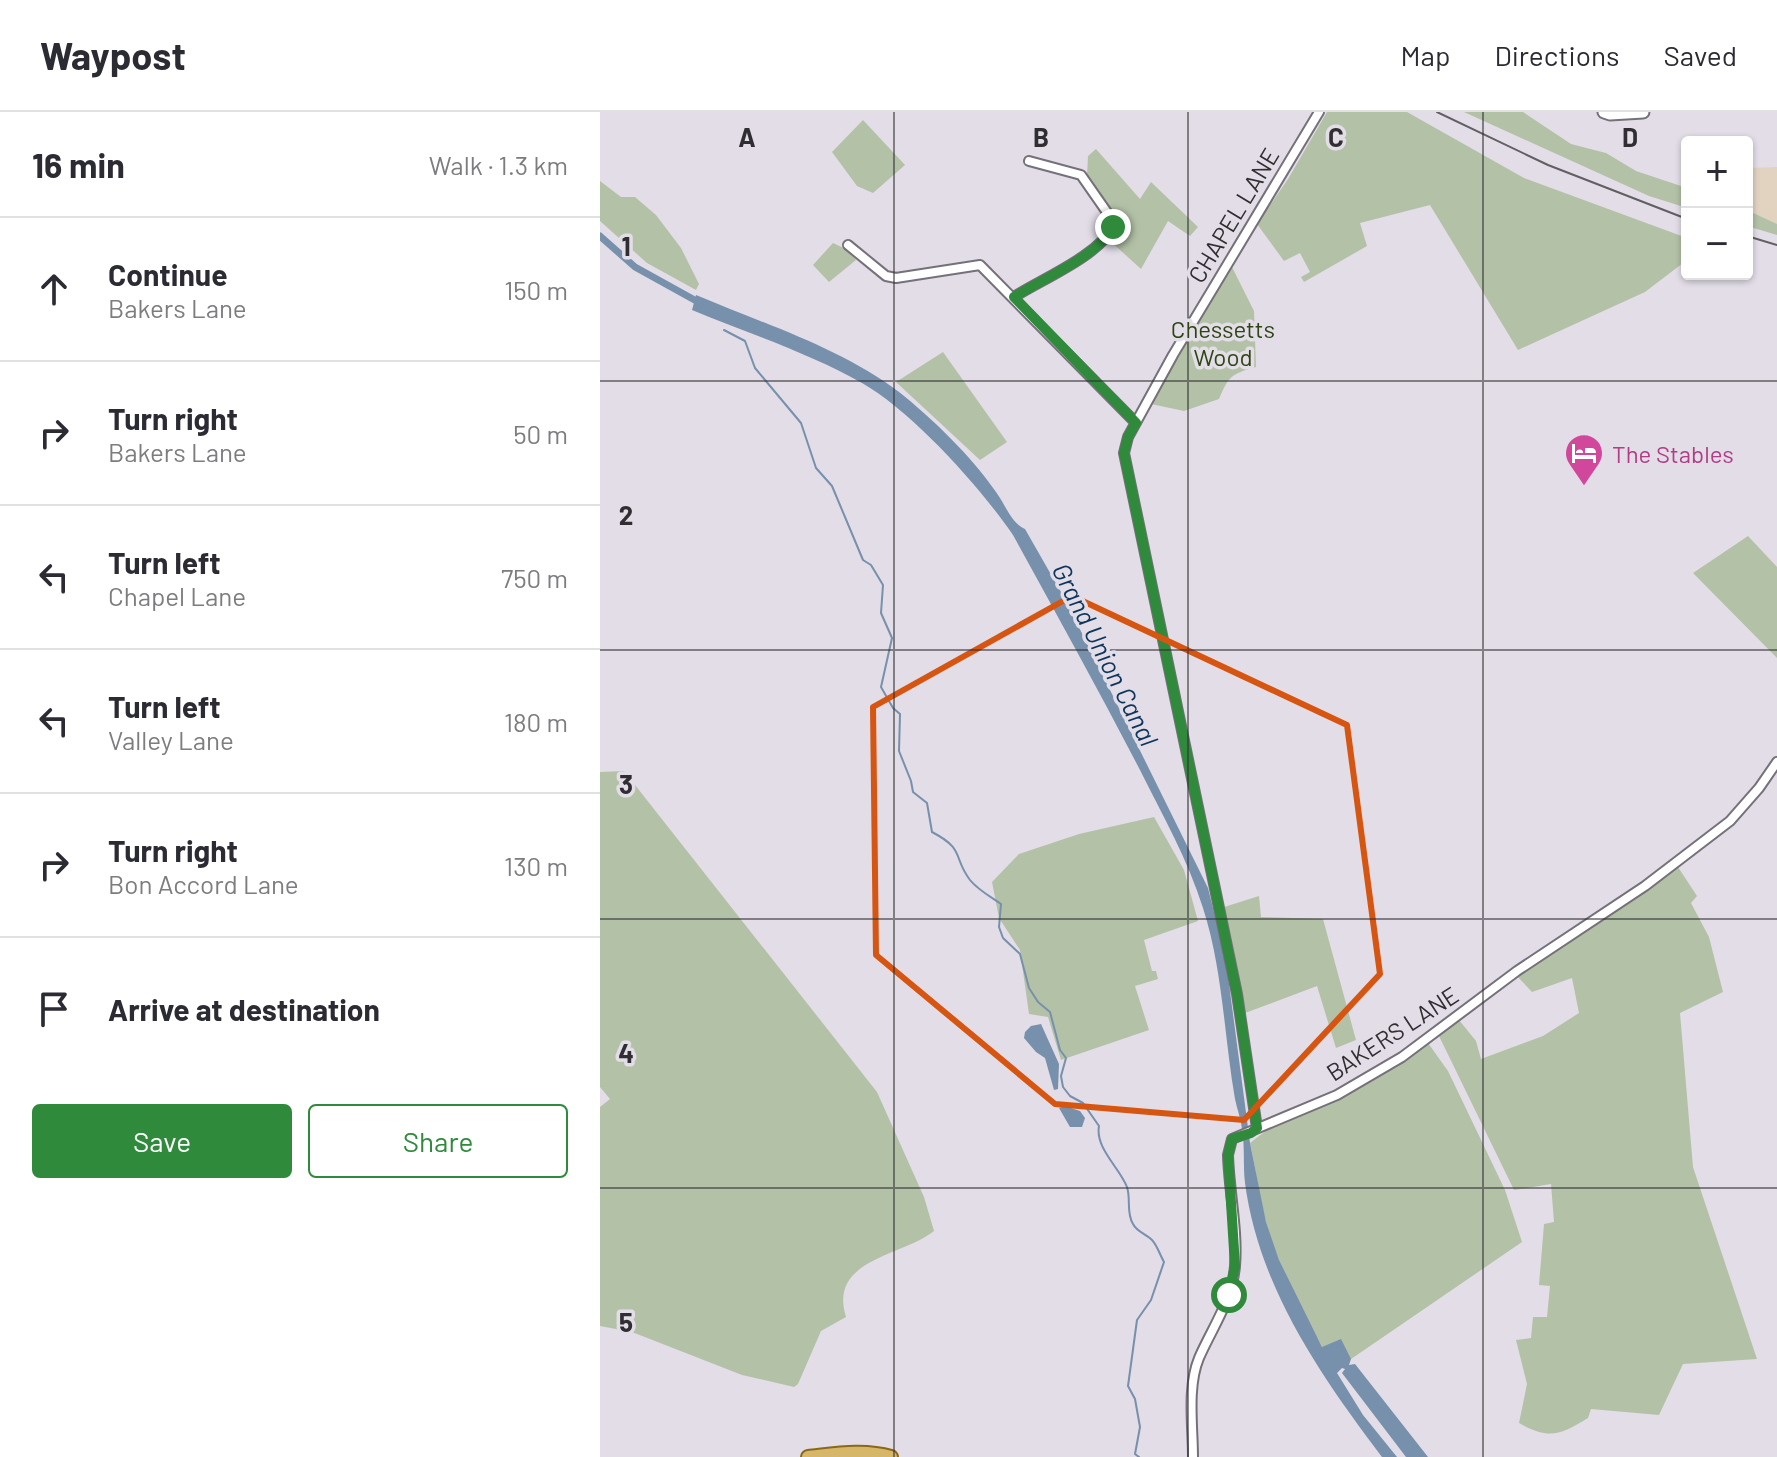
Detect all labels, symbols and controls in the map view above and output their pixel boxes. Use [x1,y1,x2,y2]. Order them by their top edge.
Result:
text: Waypost [40,32,186,78]
text: Map [1401,38,1450,72]
text: Directions [1494,38,1620,72]
text: Saved [1664,38,1737,72]
text: A [738,121,756,152]
text: B [1033,121,1049,152]
text: C [1328,121,1344,152]
text: D [1622,121,1638,152]
map controls [1681,136,1753,280]
button: + [1681,136,1753,208]
street label: CHAPEL LANE [1181,142,1285,288]
text: 16 min [32,144,125,185]
text: Walk · 1.3 km [429,149,568,180]
button: − [1681,208,1753,280]
route end [1095,209,1131,245]
text: 1 [621,230,631,261]
text: Continue [108,256,228,292]
icon: ahead [32,267,76,311]
text: 150 m [504,274,568,305]
text: Bakers Lane [108,292,247,323]
park label: Chessetts Wood [1171,314,1275,371]
text: Turn right [108,400,238,436]
icon: right [32,411,76,455]
text: 50 m [513,418,568,449]
hotel icon: The Stables [1563,432,1605,487]
text: Bakers Lane [108,436,247,467]
place label: The Stables [1612,439,1734,468]
text: 2 [619,499,633,530]
text: Turn left [108,544,221,580]
icon: left [32,555,76,599]
water label: Grand Union Canal [1047,557,1166,751]
text: 750 m [501,562,568,593]
text: Chapel Lane [108,580,246,611]
text: Turn left [108,688,221,724]
icon: left [32,699,76,743]
text: 180 m [504,706,568,737]
text: Valley Lane [108,724,234,755]
text: 3 [619,768,633,799]
text: Turn right [108,832,238,868]
icon: right [32,843,76,887]
text: 130 m [504,850,568,881]
text: Bon Accord Lane [108,868,299,899]
street label: BAKERS LANE [1321,980,1463,1086]
icon: arrive [32,987,76,1031]
text: Arrive at destination [108,991,380,1027]
text: 4 [618,1037,634,1068]
button: Save [32,1104,292,1178]
button: Share [308,1104,568,1178]
route start [1211,1277,1247,1313]
text: 5 [619,1306,633,1337]

